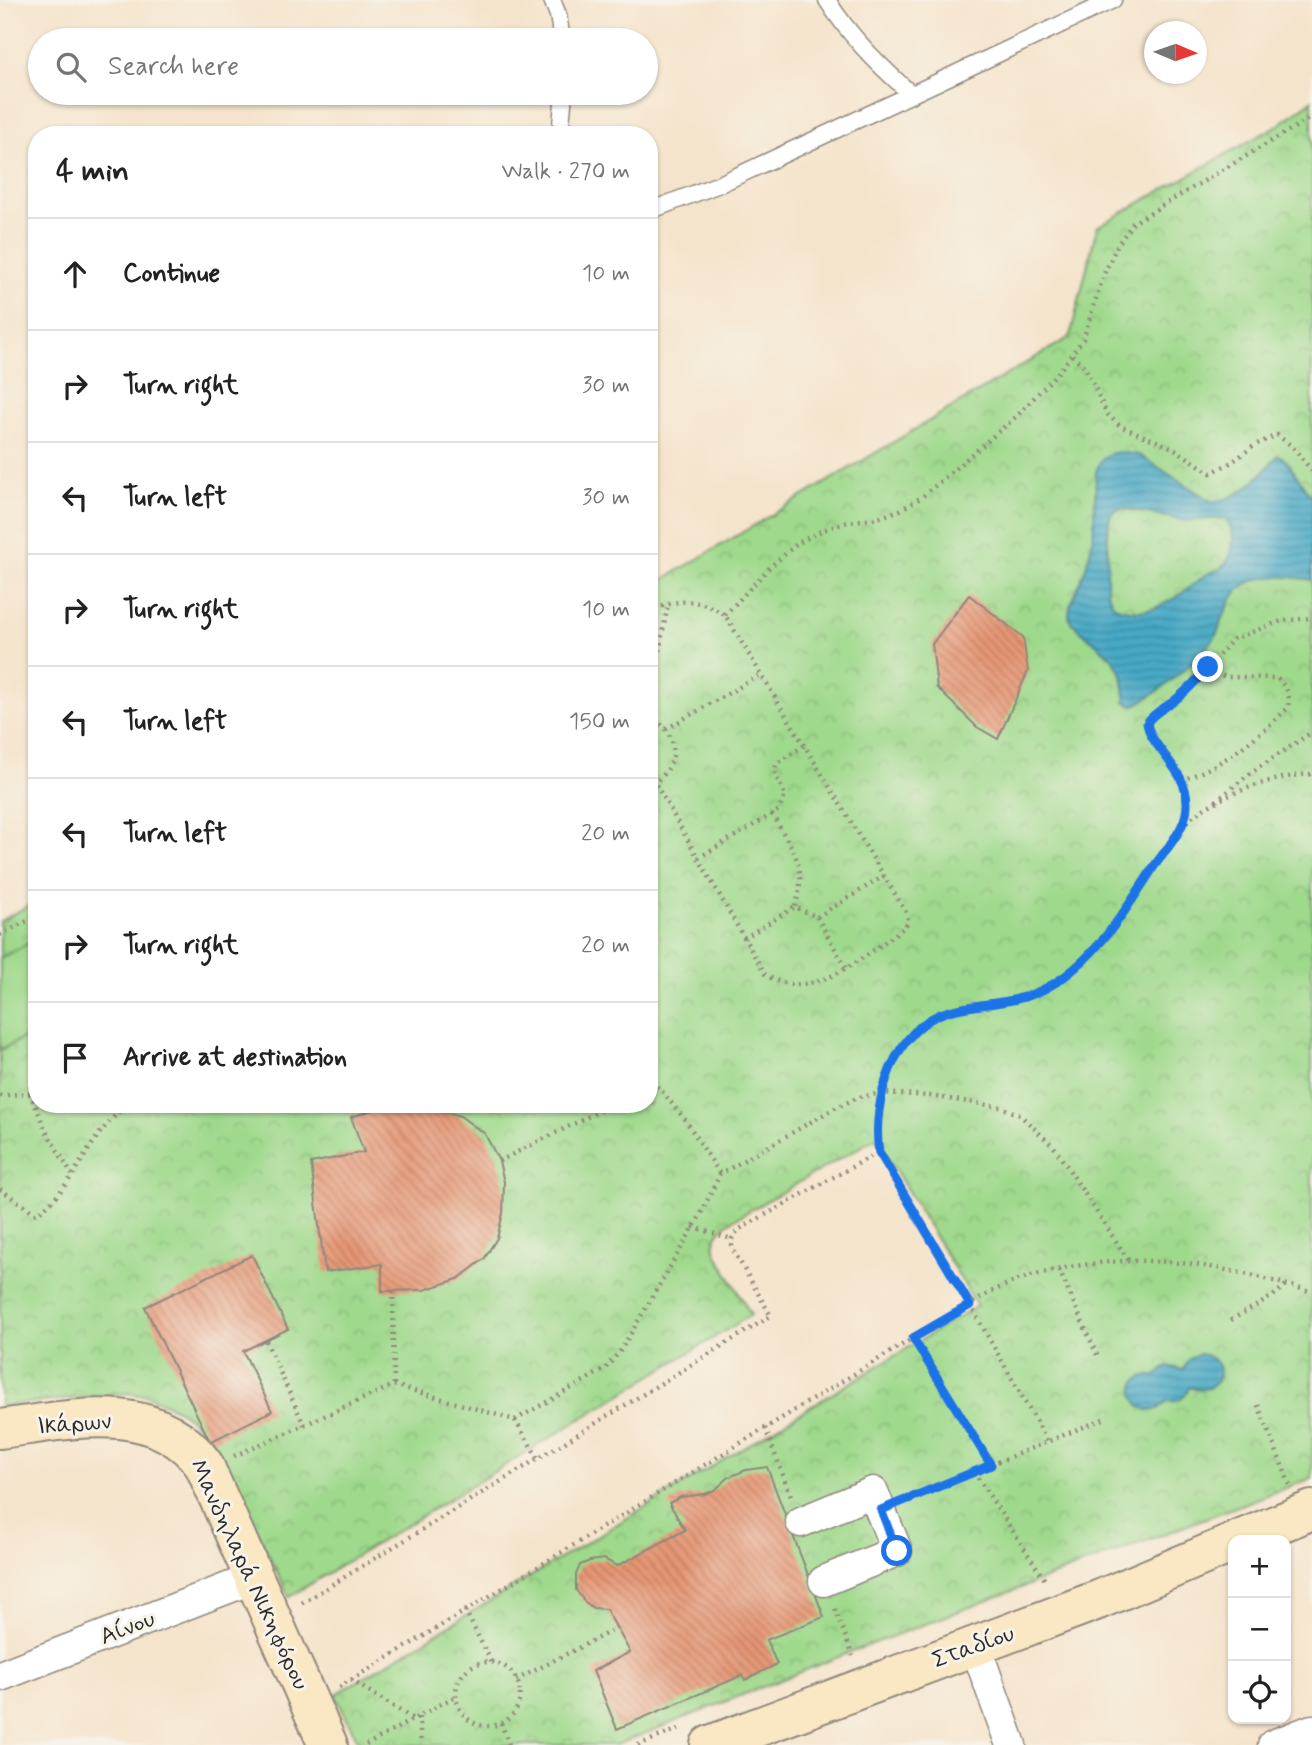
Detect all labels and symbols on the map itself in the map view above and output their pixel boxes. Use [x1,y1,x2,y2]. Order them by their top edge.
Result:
north arrow [1144,21,1207,84]
route end [1192,651,1223,682]
street label: Ικάρων [36,1406,112,1443]
street label: Μανδηλαρά Νικηφόρου [182,1454,316,1695]
route start [881,1535,912,1566]
street label: Αίνου [96,1604,160,1653]
street label: Σταδίου [928,1618,1019,1677]

